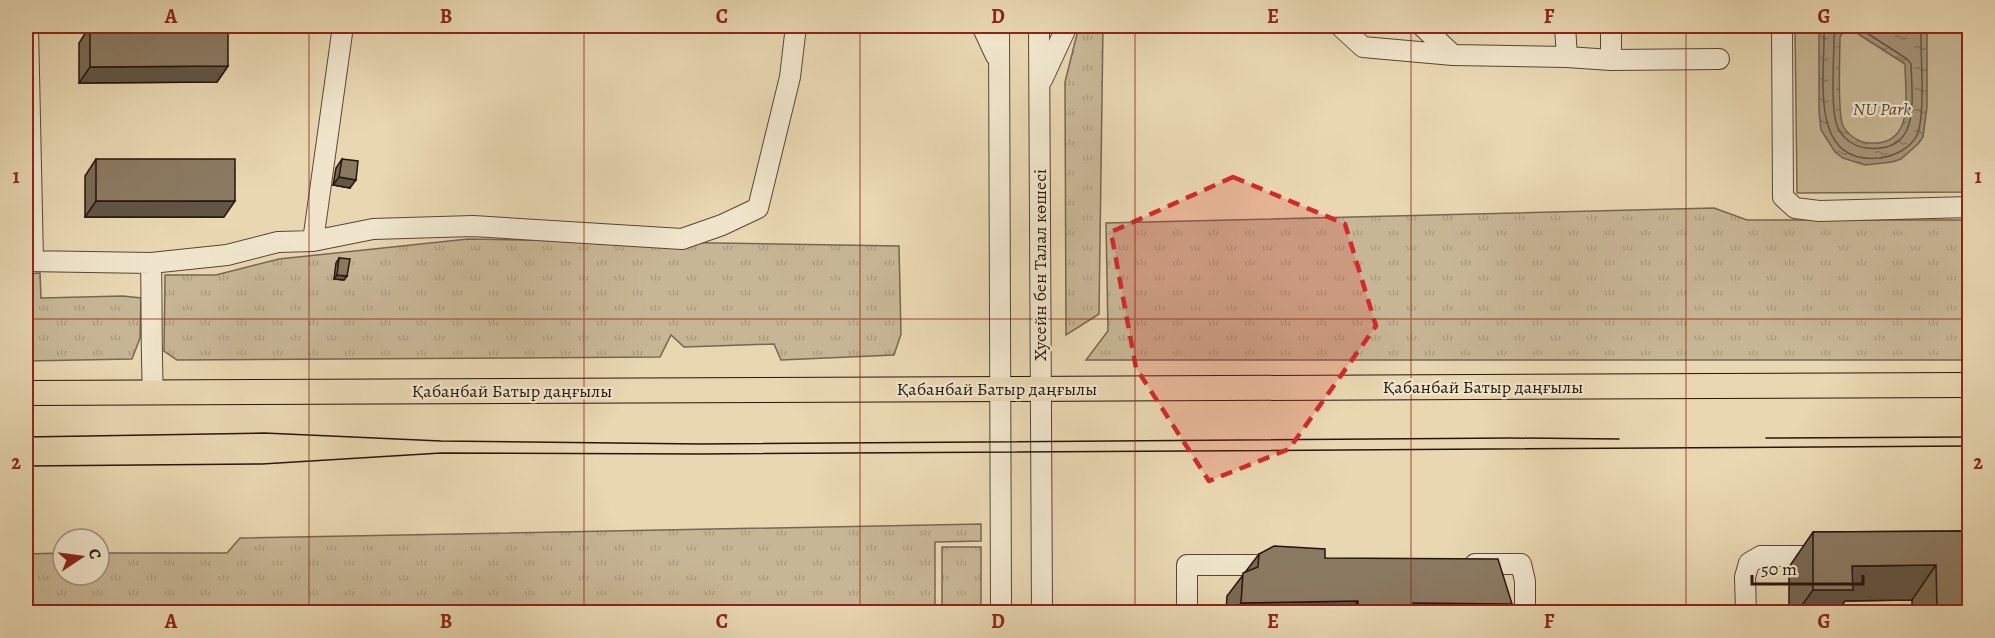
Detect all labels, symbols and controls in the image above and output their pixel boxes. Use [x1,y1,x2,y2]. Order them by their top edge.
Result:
text: A [164,3,178,30]
text: B [440,3,452,30]
text: C [716,3,728,30]
text: D [991,3,1005,30]
text: E [1267,3,1279,30]
text: F [1544,3,1555,30]
text: G [1817,3,1831,30]
park label: NU Park [1853,97,1911,121]
text: 1 [12,163,20,190]
text: 1 [1974,163,1982,190]
street label: Хусейн бен Талал көшесі [1028,169,1052,361]
street label: Қабанбай Батыр даңғылы [1383,375,1583,399]
street label: Қабанбай Батыр даңғылы [897,377,1097,401]
street label: Қабанбай Батыр даңғылы [412,379,612,403]
text: 2 [11,449,21,476]
text: 2 [1973,449,1983,476]
north arrow [51,527,111,587]
text: С [83,547,106,561]
scale bar [1752,548,1863,586]
text: 50 m [1761,557,1797,581]
text: A [164,608,178,635]
text: B [440,608,452,635]
text: C [716,608,728,635]
text: D [991,608,1005,635]
text: E [1267,608,1279,635]
text: F [1544,608,1555,635]
text: G [1817,608,1831,635]

